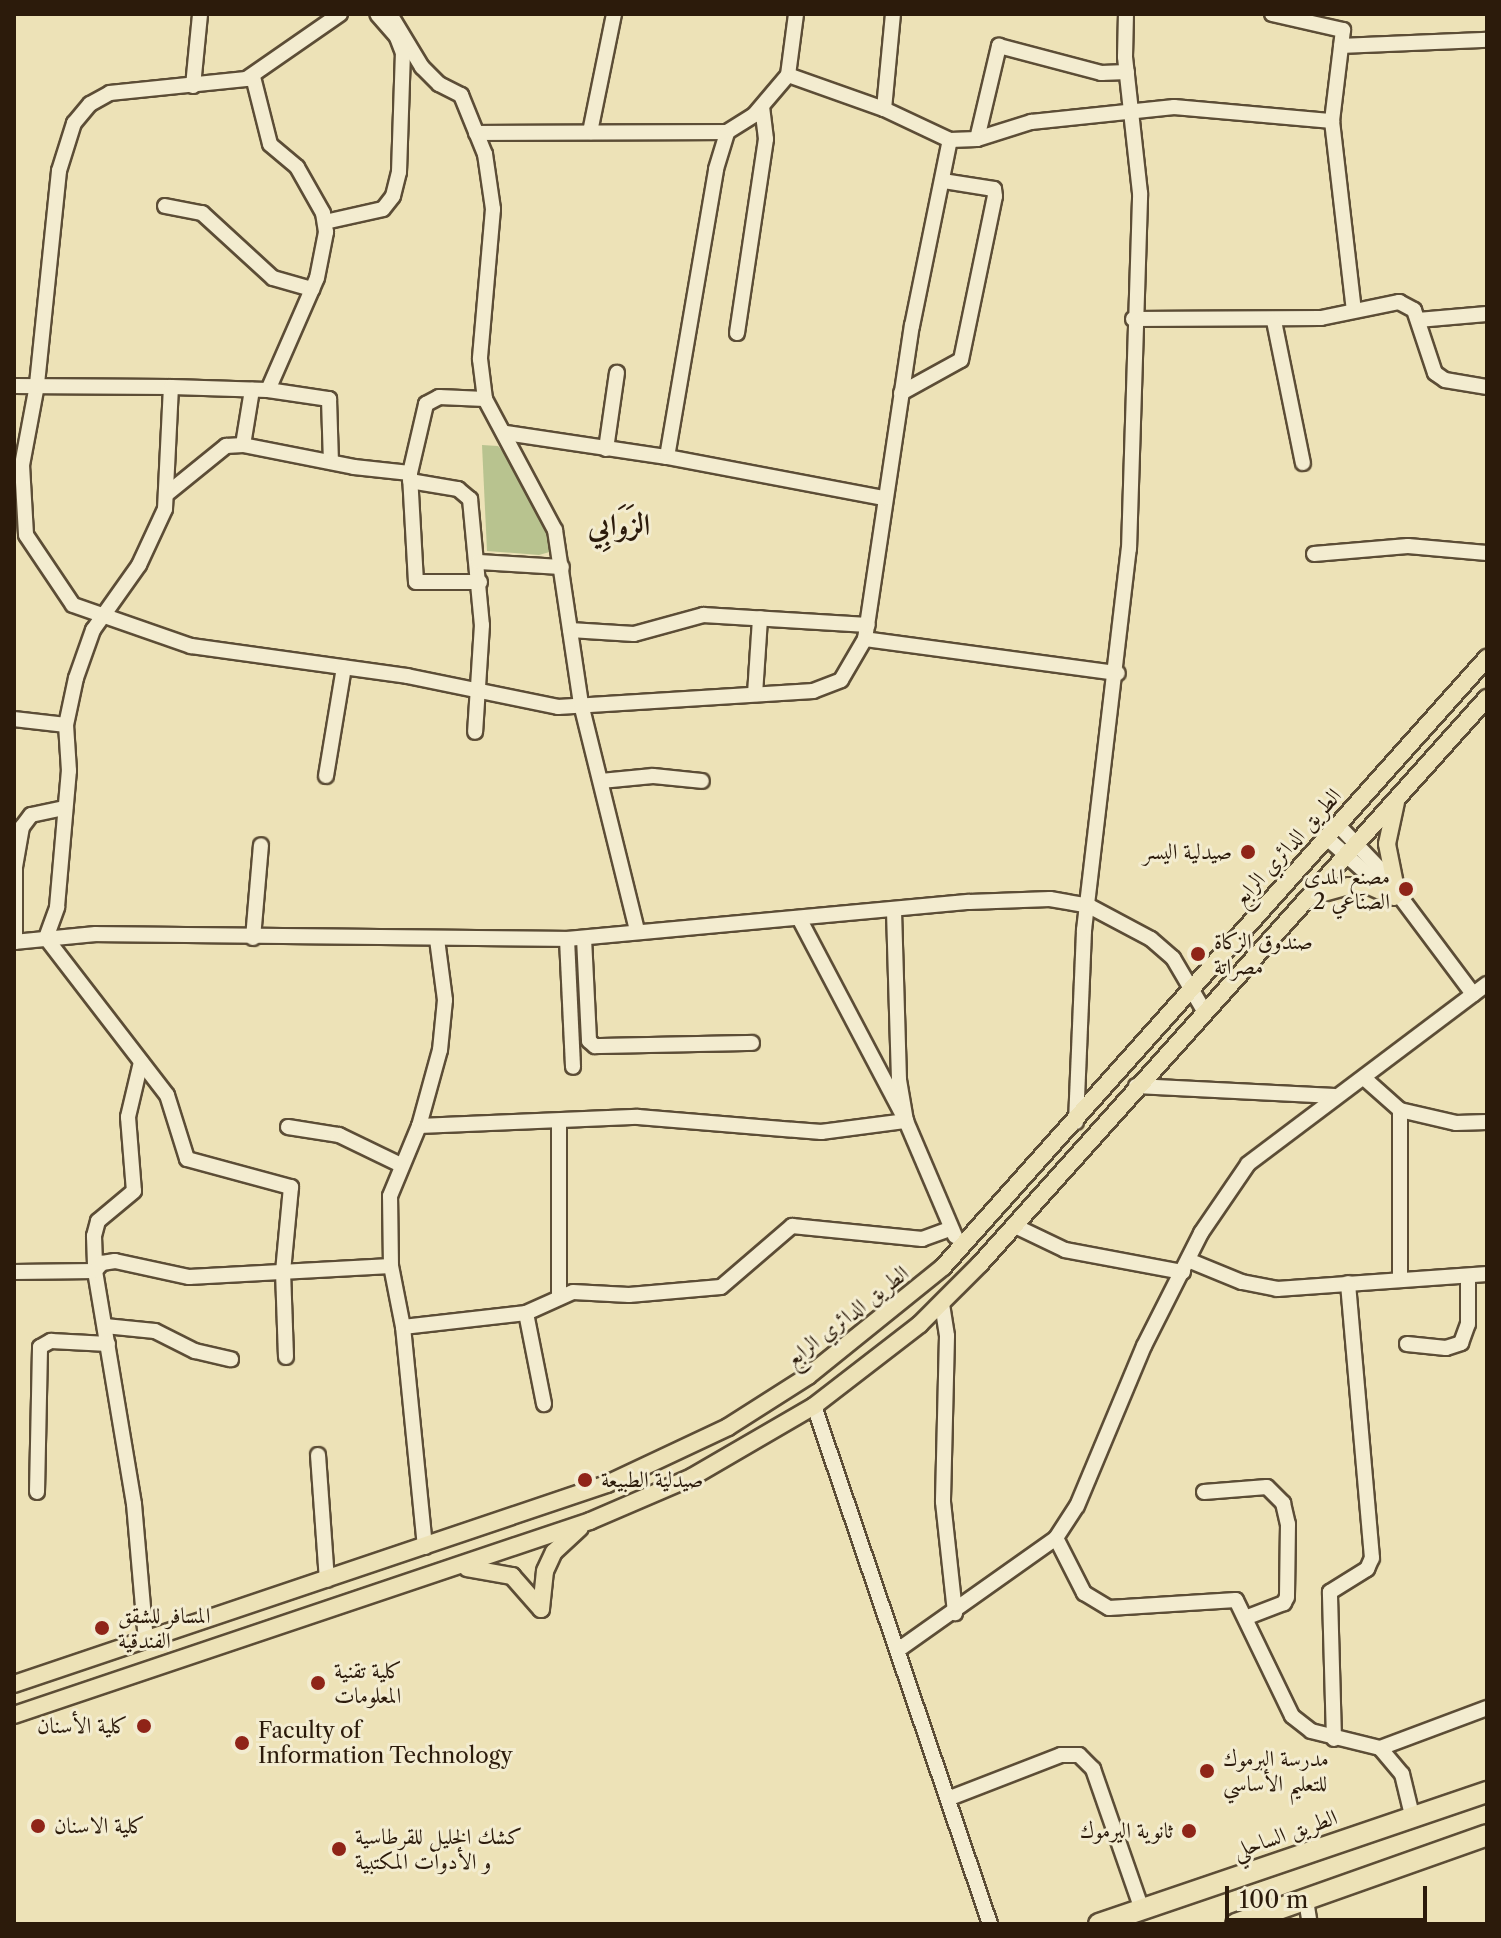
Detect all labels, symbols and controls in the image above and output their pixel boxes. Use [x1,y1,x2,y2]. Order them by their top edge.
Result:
district label: الزَوَابِي [588,507,650,543]
street label: الطريق الدائري الرابع [1227,783,1347,911]
place label: صيدلية اليسر [1143,839,1232,865]
marker: صيدلية اليسر [1239,843,1257,861]
place label: مصنع المدى الصناعي 2 [1304,863,1390,914]
marker: مصنع المدى الصناعي 2 [1397,880,1415,898]
place label: صندوق الزكاة مصراتة [1214,928,1313,980]
marker: صندوق الزكاة مصراتة [1189,945,1207,963]
street label: الطريق الدائري الرابع [780,1260,914,1372]
place label: صيدلية الطبيعة [601,1467,703,1493]
marker: صيدلية الطبيعة [576,1471,594,1489]
place label: المسافر للشقق الفندقية [118,1602,211,1654]
marker: المسافر للشقق الفندقية [93,1619,111,1637]
place label: كلية تقنية المعلومات [334,1657,402,1708]
marker: كلية تقنية المعلومات [309,1674,327,1692]
place label: كلية الأسنان [37,1713,128,1739]
marker: كلية الأسنان [135,1717,153,1735]
place label: Faculty of Information Technology [258,1717,513,1768]
marker: Faculty of Information Technology [233,1734,251,1752]
place label: مدرسة اليرموك للتعليم الأساسي [1223,1745,1329,1796]
marker: مدرسة اليرموك للتعليم الأساسي [1198,1762,1216,1780]
street label: الطريق الساحلي [1229,1804,1341,1864]
place label: كلية الاسنان [54,1813,145,1839]
marker: كلية الاسنان [29,1817,47,1835]
place label: ثانوية اليرموك [1080,1818,1173,1844]
marker: ثانوية اليرموك [1180,1822,1198,1840]
place label: كشك الخليل للقرطاسية و الأدوات المكتبية [355,1823,522,1874]
marker: كشك الخليل للقرطاسية و الأدوات المكتبية [330,1840,348,1858]
scale bar [1229,1870,1431,1920]
text: 100 m [1239,1885,1308,1914]

